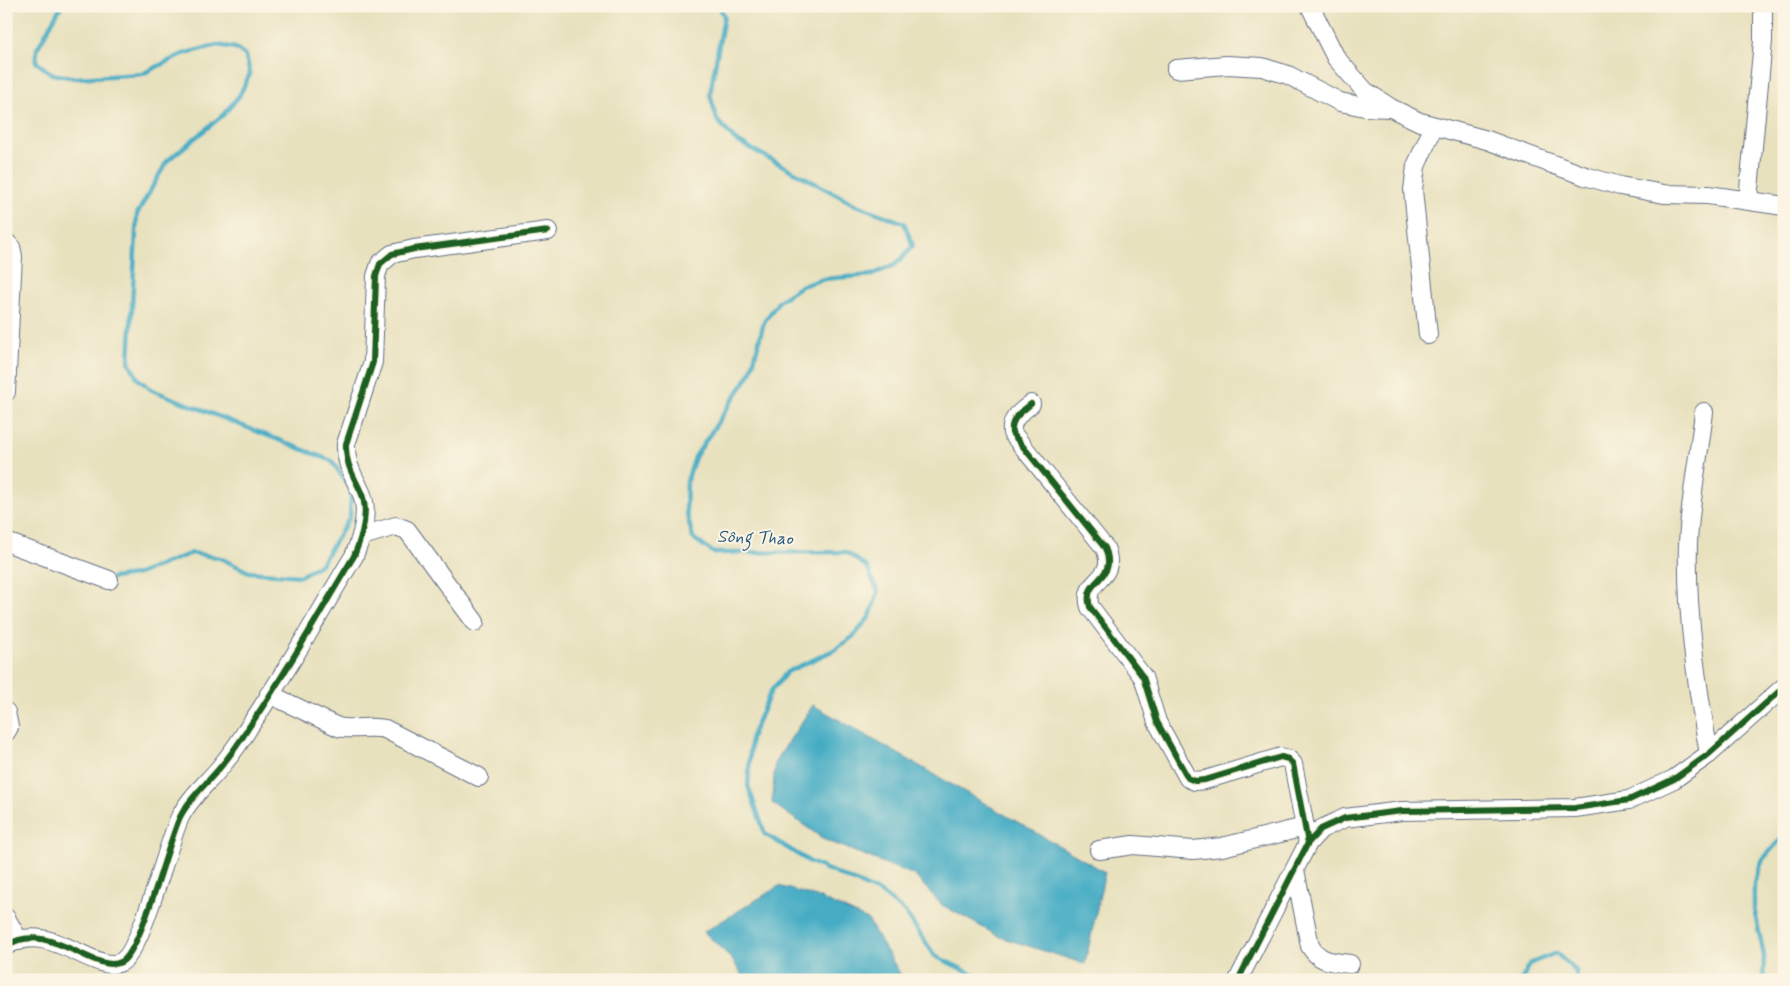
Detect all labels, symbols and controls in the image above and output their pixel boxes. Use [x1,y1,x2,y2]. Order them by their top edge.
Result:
water label: Sông Thao [716,525,794,553]

